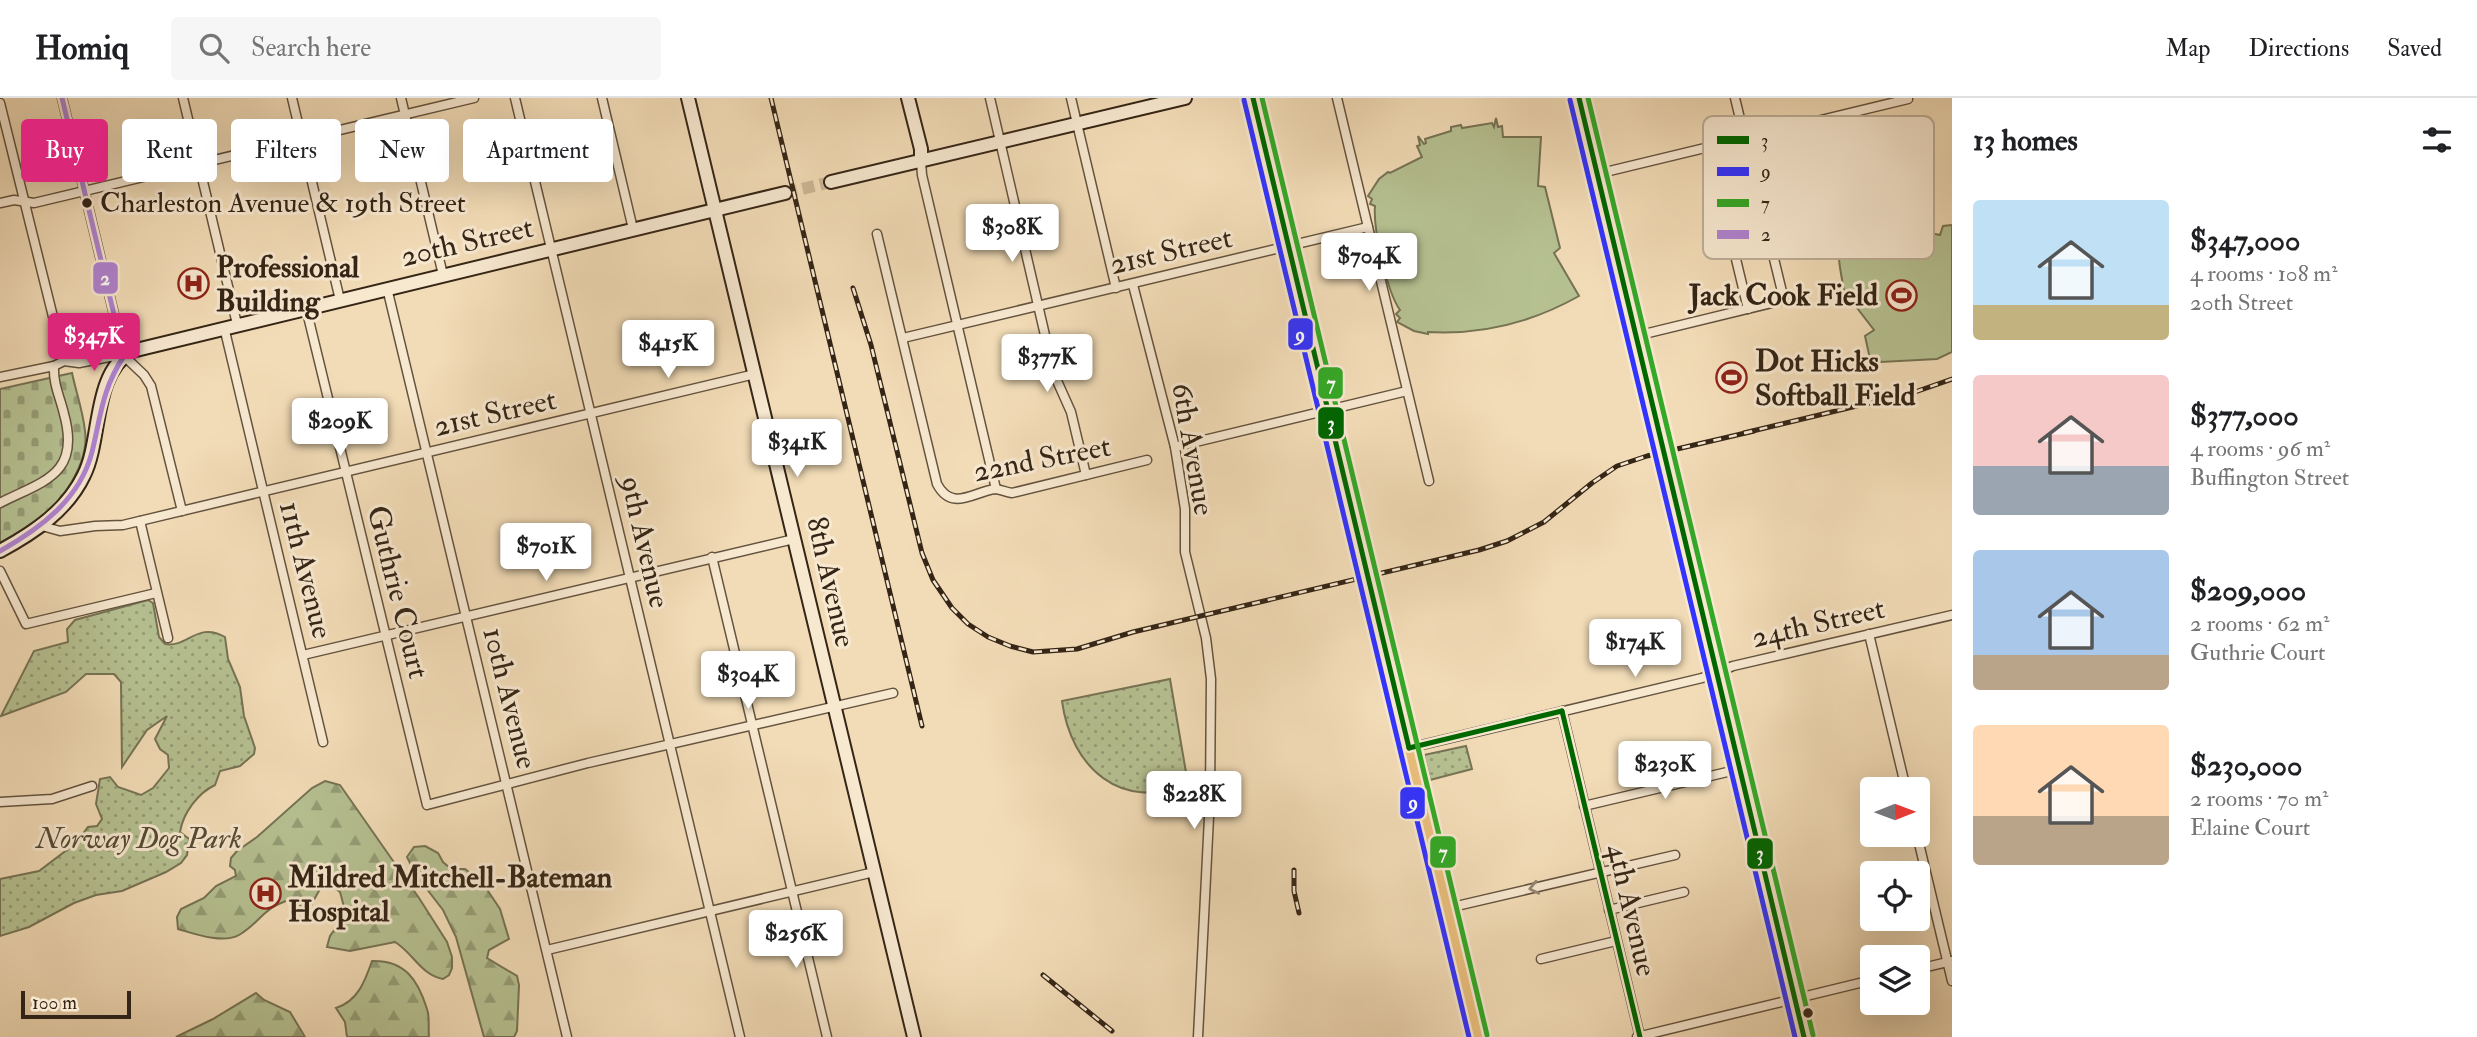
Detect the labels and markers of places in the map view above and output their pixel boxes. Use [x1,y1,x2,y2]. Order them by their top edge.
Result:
place label: Charleston Avenue & 19th Street [100,186,466,221]
marker: Charleston Avenue & 19th Street [80,196,94,210]
pin: $308K [963,204,1061,264]
pin: $704K [1320,234,1418,293]
place label: Professional Building [216,249,360,320]
hospital icon: Professional Building [176,267,210,301]
place label: Jack Cook Field [1687,277,1878,314]
sports icon: Jack Cook Field [1884,278,1918,312]
pin: $347K [45,314,143,373]
pin: $415K [619,320,717,380]
pin: $377K [998,334,1096,394]
place label: Dot Hicks Softball Field [1755,343,1916,414]
sports icon: Dot Hicks Softball Field [1715,361,1749,395]
pin: $209K [291,398,389,458]
pin: $341K [748,420,846,479]
pin: $701K [497,524,595,583]
pin: $174K [1586,620,1684,679]
pin: $304K [699,652,797,711]
pin: $230K [1616,742,1714,801]
pin: $228K [1145,772,1243,831]
place label: Mildred Mitchell-Bateman Hospital [287,859,613,930]
hospital icon: Mildred Mitchell-Bateman Hospital [248,877,282,911]
pin: $256K [747,910,845,970]
unlabelled marker [1801,1006,1815,1020]

